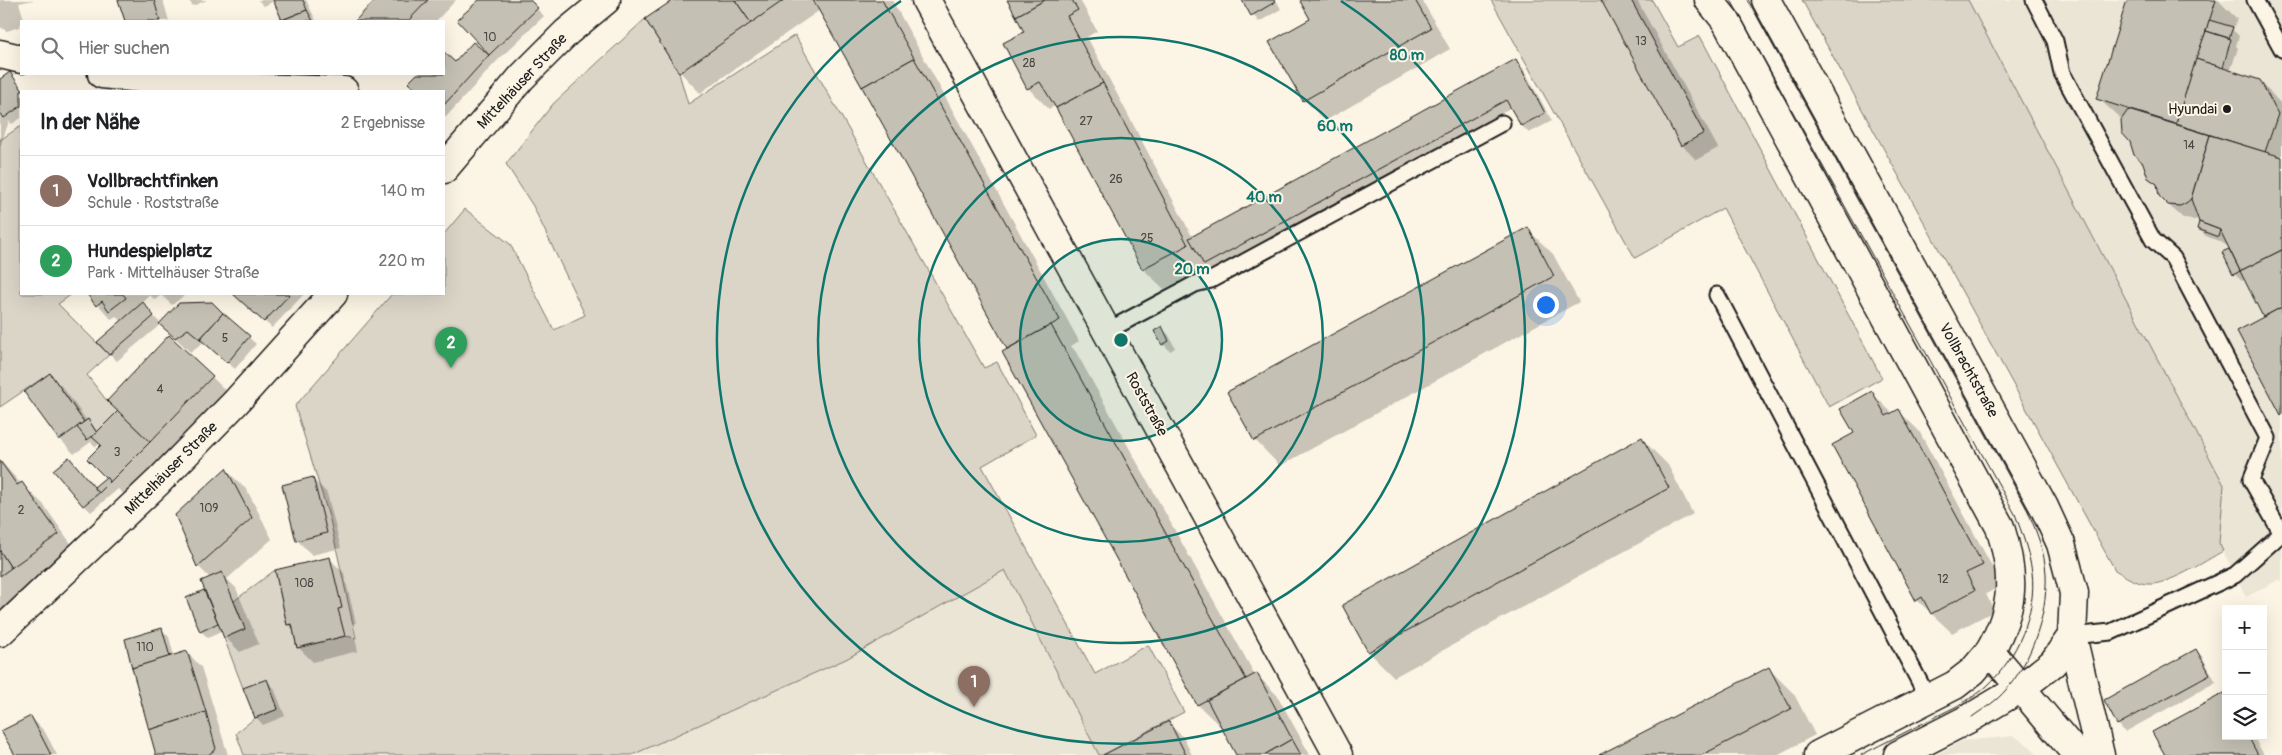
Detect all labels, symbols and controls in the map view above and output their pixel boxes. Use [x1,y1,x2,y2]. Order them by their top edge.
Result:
search box [20,20,445,75]
street label: Mittelhäuser Straße [473,29,572,133]
house number: 10 [484,30,496,45]
icon: search [38,34,66,62]
house number: 13 [1635,34,1647,49]
text: Hier suchen [78,36,170,60]
text: 80 m [1390,46,1424,65]
house number: 28 [1023,56,1035,71]
place label: Hyundai [2168,100,2217,119]
marker: Hyundai [2221,103,2233,115]
text: In der Nähe [40,109,140,136]
text: 2 Ergebnisse [341,113,425,133]
house number: 27 [1079,114,1093,129]
text: 60 m [1317,117,1353,136]
house number: 14 [2183,138,2195,153]
text: Vollbrachtfinken [87,169,218,193]
house number: 26 [1109,172,1123,187]
text: 1 [53,181,59,201]
text: 140 m [381,181,425,201]
text: 40 m [1246,188,1282,207]
text: Schule · Roststraße [87,193,219,213]
house number: 25 [1140,231,1154,246]
text: Hundespielplatz [87,239,212,263]
text: 2 [52,251,60,271]
text: 220 m [379,251,425,271]
text: 20 m [1174,260,1210,279]
text: Park · Mittelhäuser Straße [87,263,259,283]
your location [1533,292,1559,318]
street label: Vollbrachtstraße [1935,320,2003,421]
pin: 2 [435,327,467,368]
house number: 5 [222,331,228,346]
centre of rings [1112,331,1130,349]
street label: Roststraße [1121,369,1172,440]
house number: 4 [157,382,164,397]
street label: Mittelhäuser Straße [121,417,222,519]
house number: 3 [114,445,121,460]
house number: 109 [199,501,219,516]
house number: 2 [18,503,25,518]
house number: 12 [1937,572,1949,587]
house number: 108 [295,576,313,591]
map controls [2222,605,2267,740]
button: + [2222,605,2267,650]
house number: 110 [136,640,154,655]
button: − [2222,650,2267,695]
pin: 1 [958,666,990,707]
button: layers [2222,695,2267,740]

